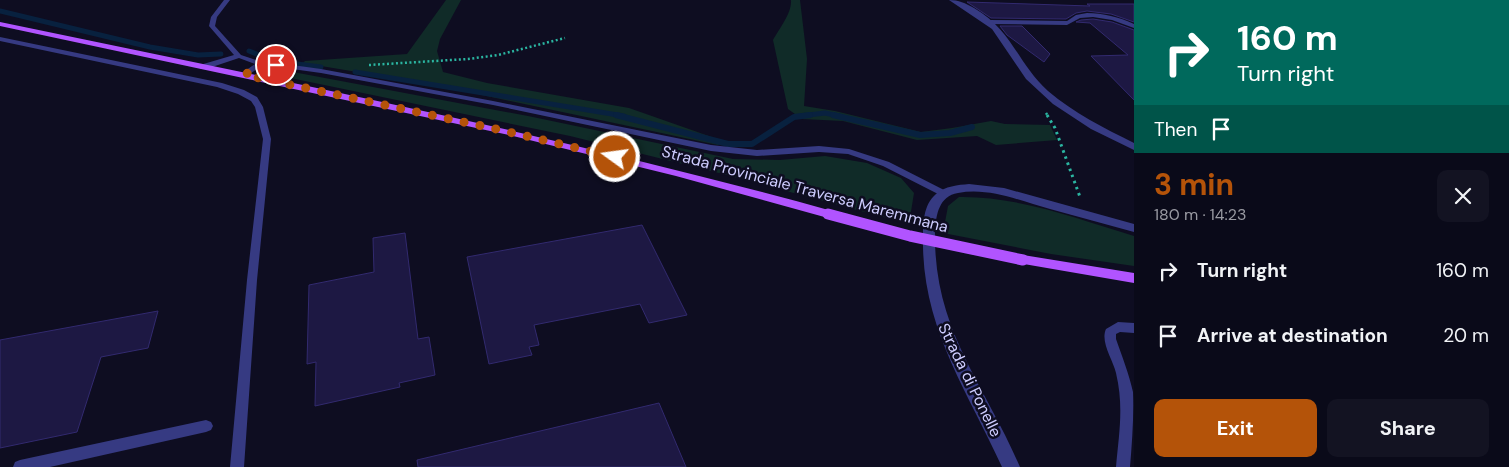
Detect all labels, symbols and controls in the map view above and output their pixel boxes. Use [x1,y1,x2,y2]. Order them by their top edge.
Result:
text: 160 m [1237,15,1338,61]
icon: right [1154,20,1219,85]
pin [255,44,297,86]
icon: arrive [262,51,290,79]
text: Turn right [1237,59,1334,88]
icon: arrive [1207,115,1235,143]
text: Then [1154,117,1197,142]
position arrow [588,130,640,182]
street label: Strada Provinciale Traversa Maremmana [660,141,950,237]
text: 3 min [1154,165,1234,204]
button: close [1437,170,1489,222]
text: 180 m · 14:23 [1154,204,1246,225]
icon: right [1154,257,1182,285]
text: Turn right [1197,258,1287,283]
text: 160 m [1436,258,1489,283]
street label: Strada di Ponelle [933,320,1007,440]
icon: arrive [1154,322,1182,350]
text: Arrive at destination [1197,323,1388,348]
text: 20 m [1443,323,1489,348]
button: Exit [1154,399,1317,457]
button: Share [1327,399,1489,457]

